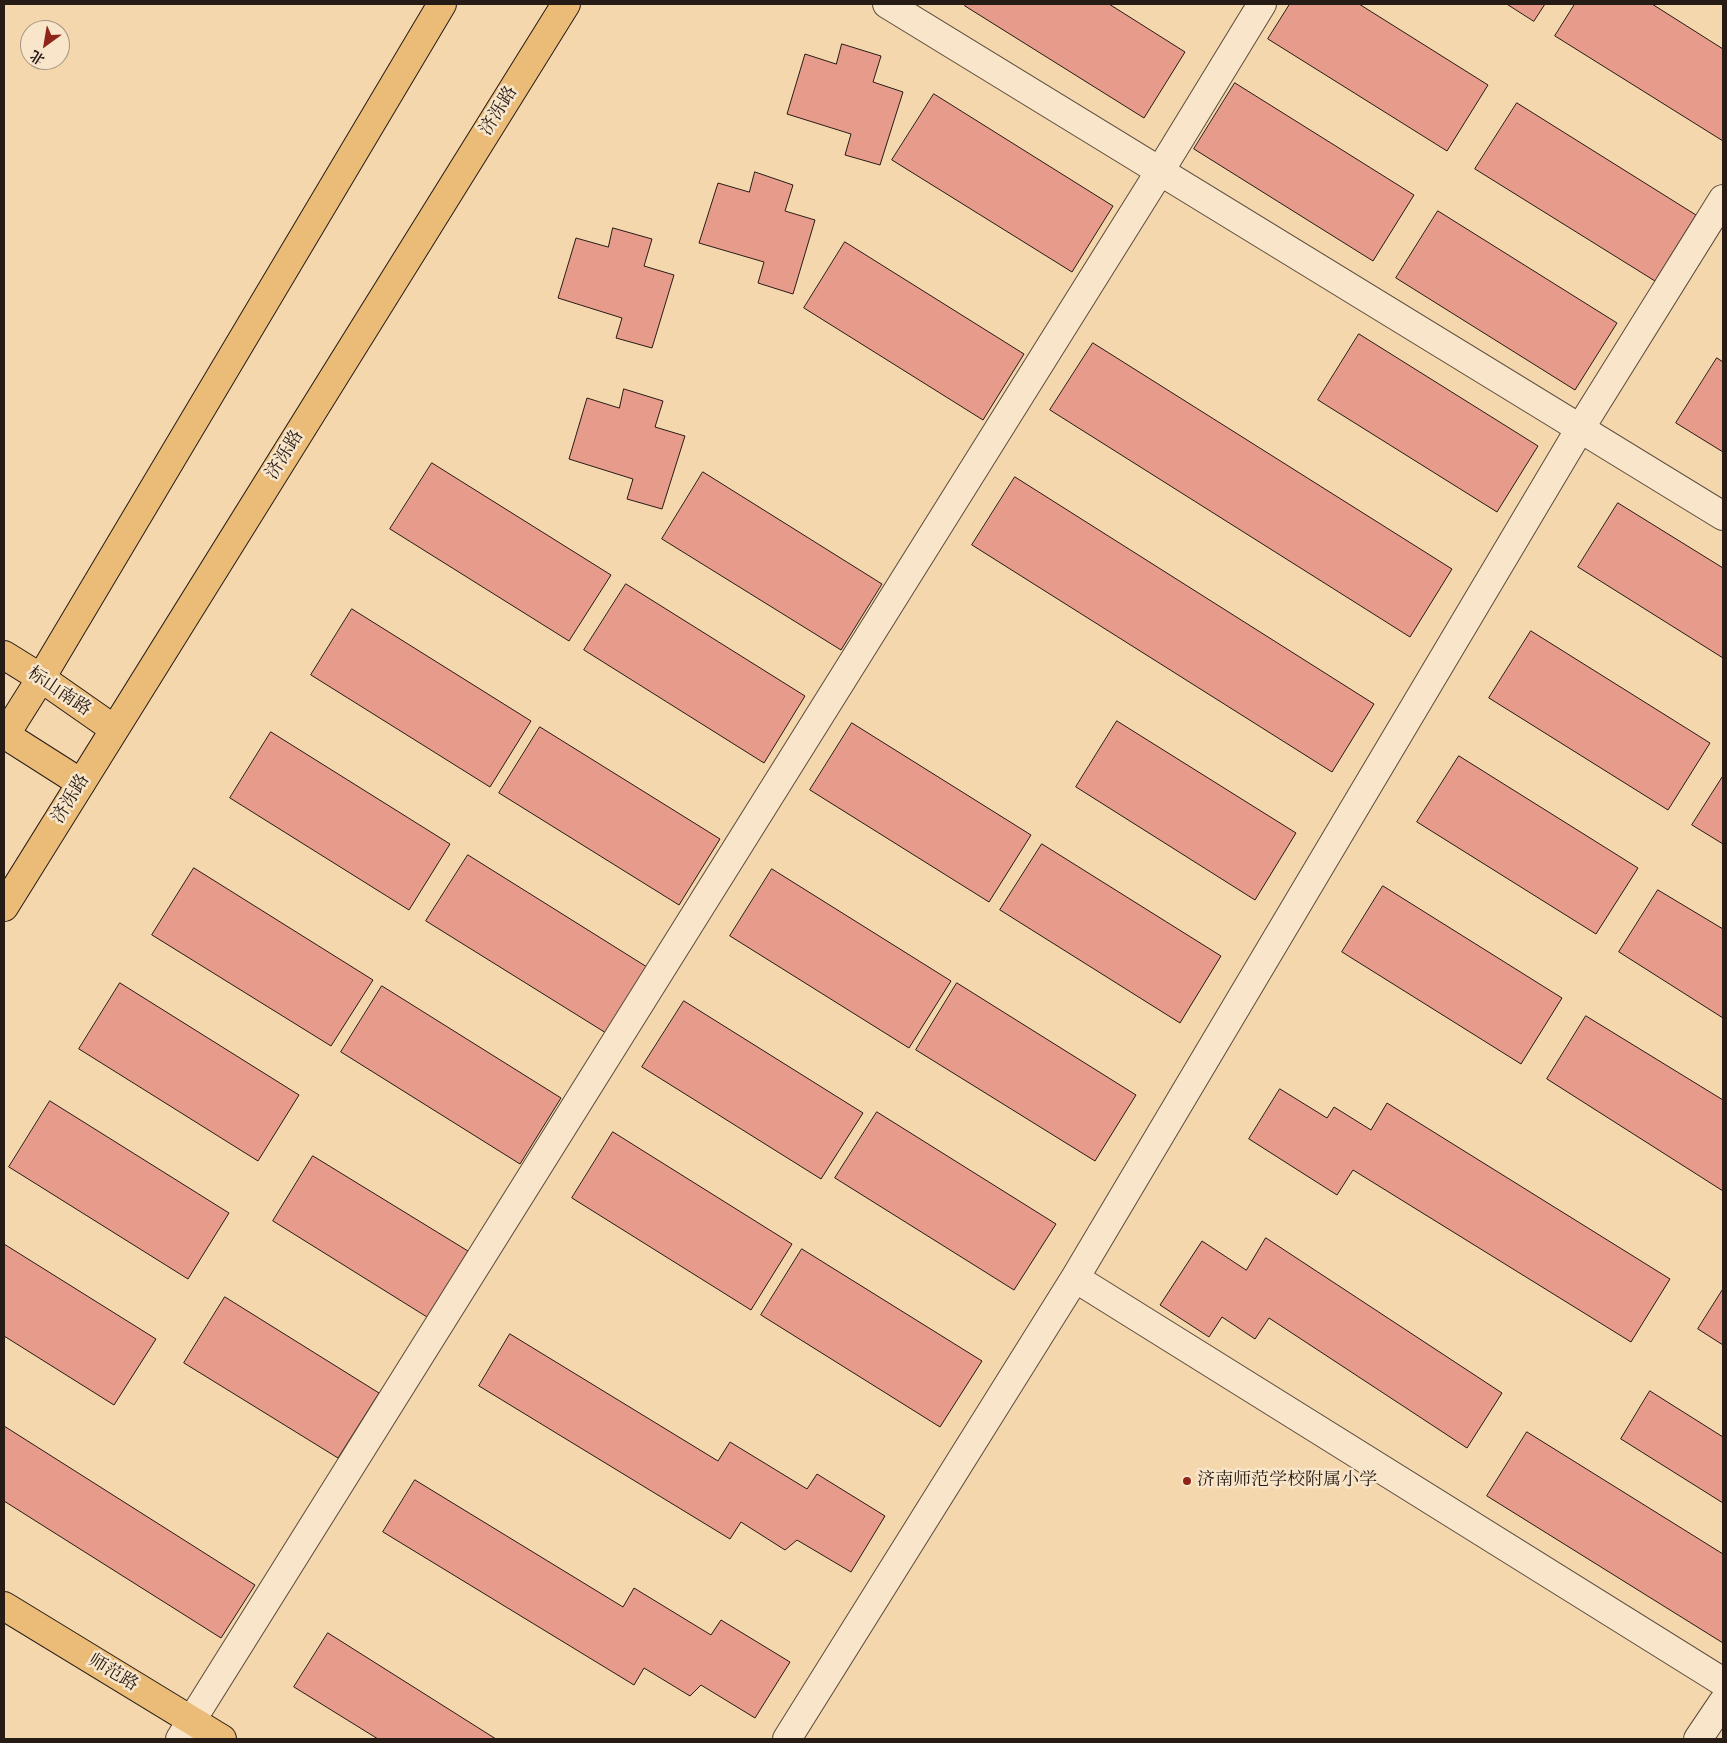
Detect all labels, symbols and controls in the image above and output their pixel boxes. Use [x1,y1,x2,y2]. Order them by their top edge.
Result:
north arrow [20,20,70,70]
text: 北 [26,46,48,69]
street label: 济泺路 [476,82,522,140]
street label: 济泺路 [262,426,308,484]
street label: 标山南路 [23,663,95,721]
street label: 济泺路 [48,770,94,828]
place label: 济南师范学校附属小学 [1197,1470,1377,1492]
marker: 济南师范学校附属小学 [1181,1475,1193,1487]
street label: 师范路 [84,1650,142,1696]

